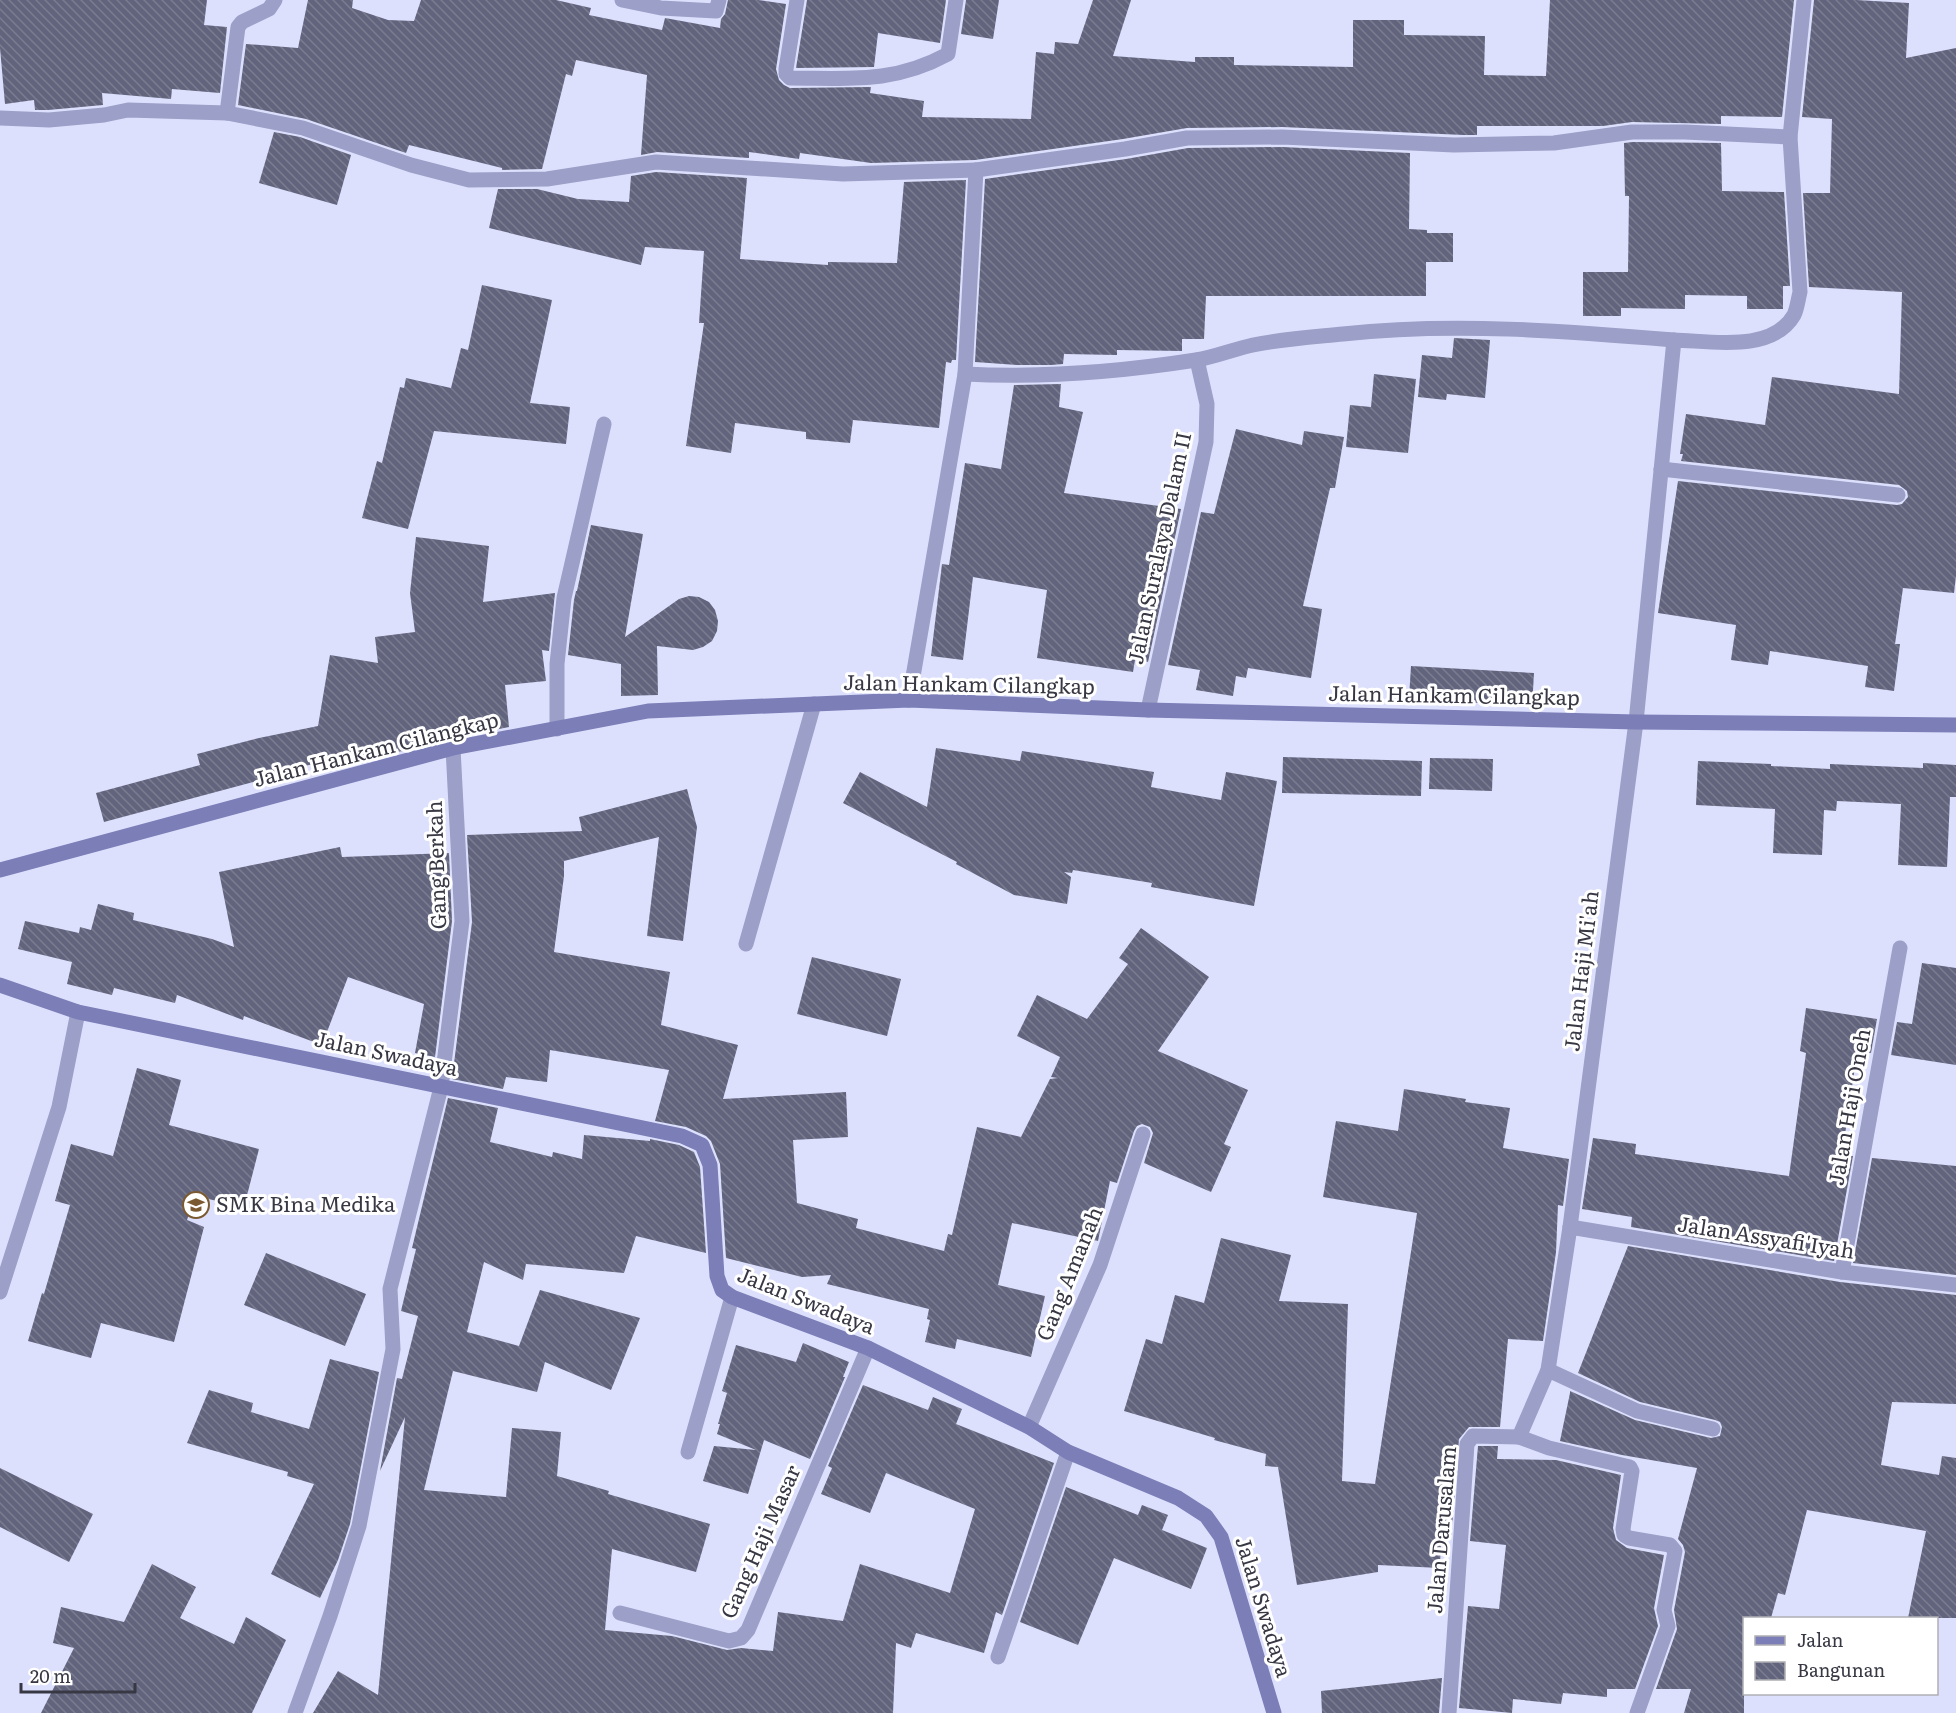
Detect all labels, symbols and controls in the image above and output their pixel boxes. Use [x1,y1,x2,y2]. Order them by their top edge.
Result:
street label: Jalan Suralaya Dalam II [1118,428,1197,667]
street label: Jalan Hankam Cilangkap [843,665,1095,700]
street label: Jalan Hankam Cilangkap [1328,676,1580,711]
street label: Jalan Hankam Cilangkap [250,702,501,793]
street label: Gang Berkah [417,800,452,930]
street label: Jalan Haji Mi'ah [1554,888,1605,1053]
street label: Jalan Swadaya [312,1021,462,1082]
street label: Jalan Haji Oneh [1818,1026,1877,1188]
place label: SMK Bina Medika [216,1187,396,1218]
school or university icon: SMK Bina Medika [181,1190,211,1220]
street label: Gang Amanah [1027,1201,1109,1345]
street label: Jalan Assyafi'Iyah [1676,1206,1857,1265]
street label: Jalan Swadaya [733,1257,881,1341]
street label: Jalan Darusalam [1417,1445,1462,1615]
street label: Gang Haji Masar [711,1459,807,1623]
street label: Jalan Swadaya [1229,1532,1302,1681]
legend [1743,1617,1938,1695]
text: Jalan [1797,1626,1844,1653]
scale bar [21,1656,135,1694]
text: Bangunan [1797,1656,1885,1683]
text: 20 m [30,1662,71,1689]

